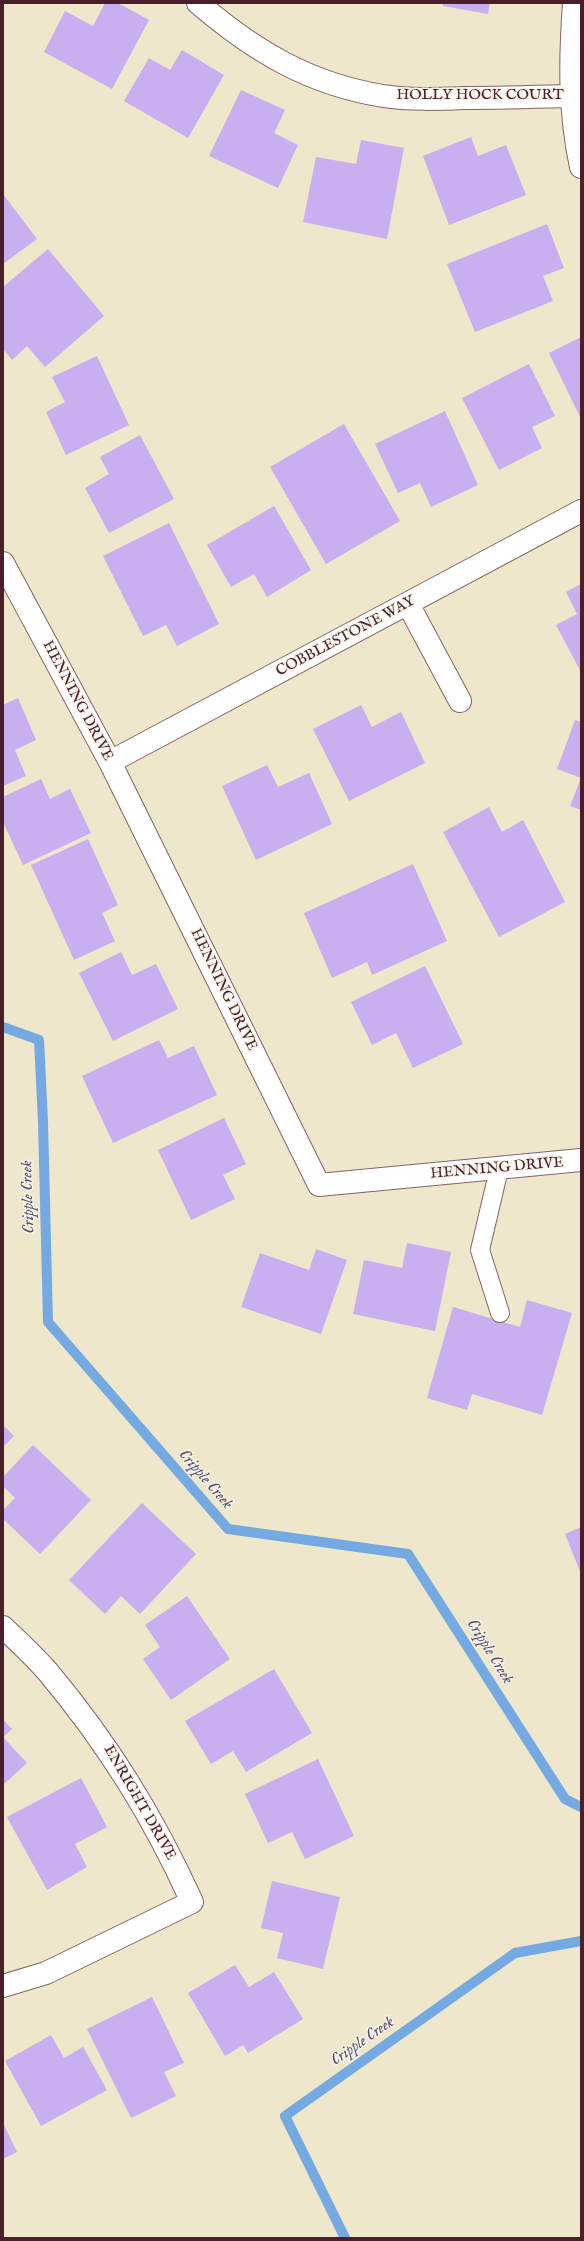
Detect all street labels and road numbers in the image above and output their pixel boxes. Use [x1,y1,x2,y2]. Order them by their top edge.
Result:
street label: HOLLY HOCK COURT [396,87,564,105]
street label: COBBLESTONE WAY [273,593,419,681]
street label: HENNING DRIVE [38,638,116,764]
street label: HENNING DRIVE [186,926,260,1054]
street label: HENNING DRIVE [430,1154,564,1184]
street label: ENRIGHT DRIVE [99,1742,179,1864]

